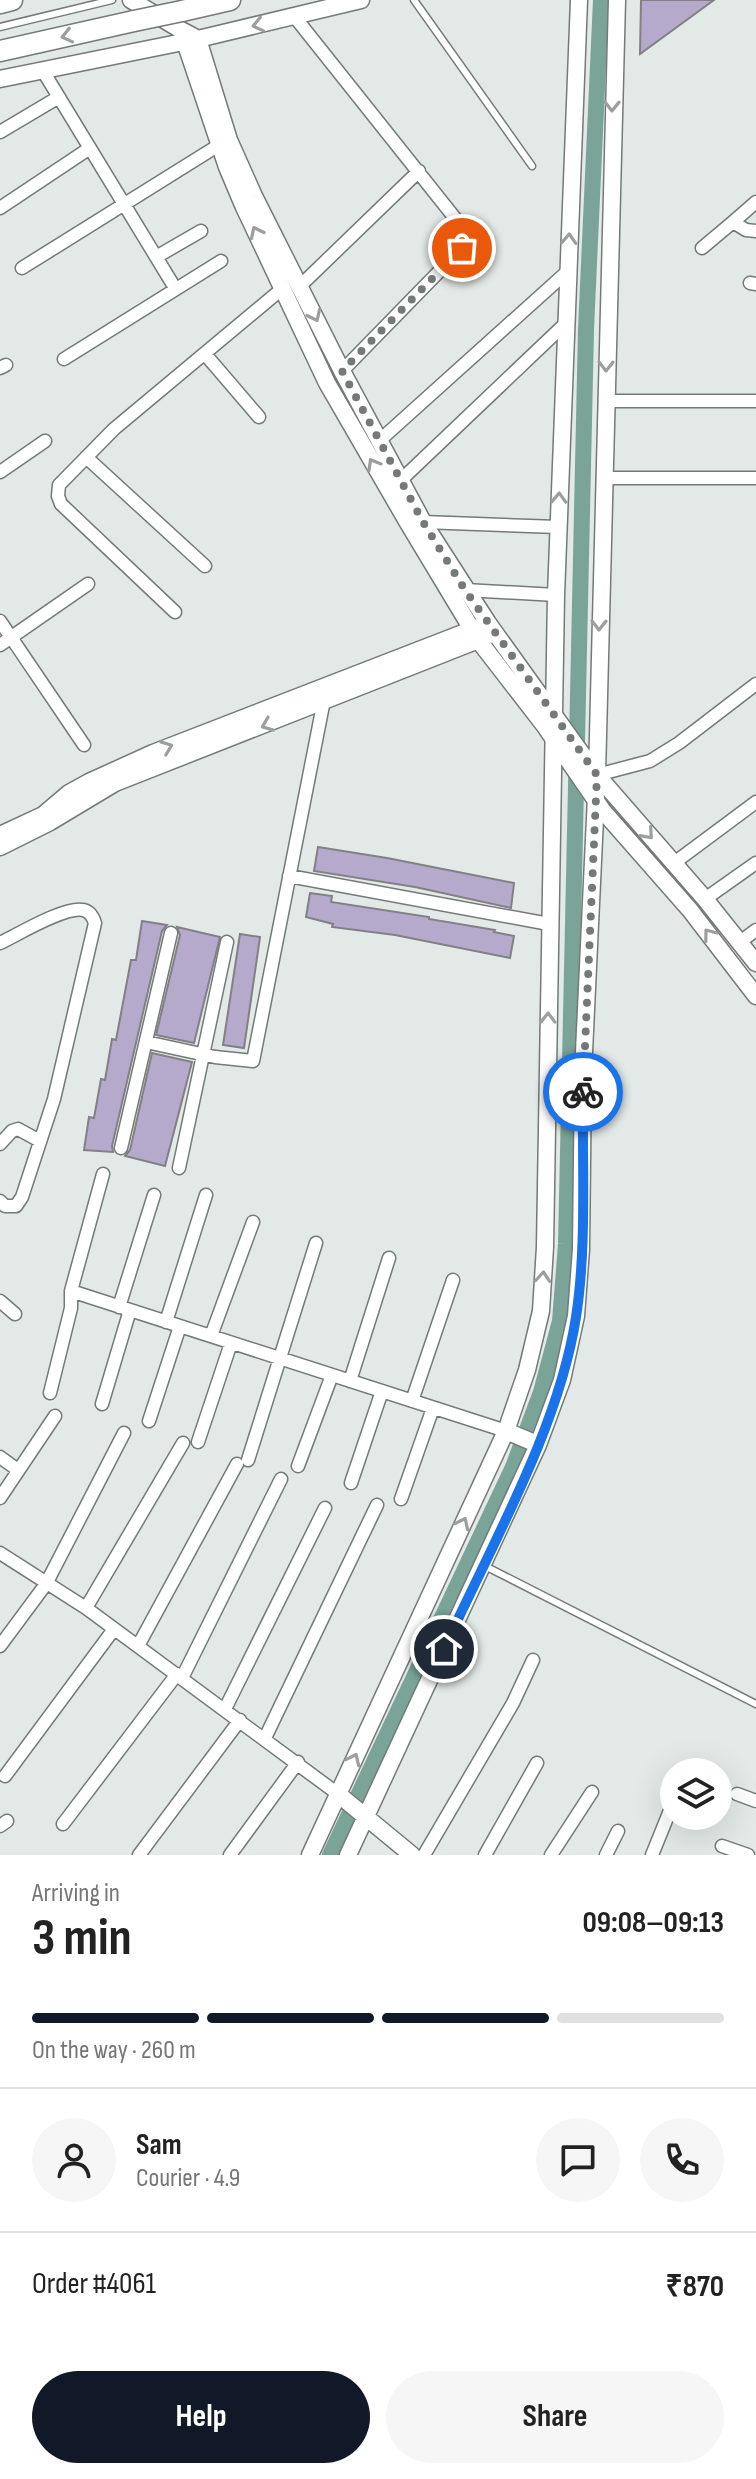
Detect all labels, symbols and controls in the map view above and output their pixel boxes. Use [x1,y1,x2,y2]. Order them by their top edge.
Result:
one-way arrow [252,15,266,32]
one-way arrow [61,27,74,44]
one-way arrow [604,100,621,113]
pin [428,214,496,282]
one-way arrow [250,226,266,241]
icon: bag [440,226,484,270]
one-way arrow [560,232,577,245]
one-way arrow [305,308,321,323]
one-way arrow [597,360,614,373]
one-way arrow [367,458,383,473]
one-way arrow [551,491,568,504]
one-way arrow [591,619,608,632]
one-way arrow [261,715,275,732]
one-way arrow [159,740,173,757]
one-way arrow [639,824,653,839]
one-way arrow [704,928,718,943]
one-way arrow [539,1011,556,1024]
courier [543,1052,623,1132]
icon: bike [561,1070,605,1114]
one-way arrow [534,1270,551,1283]
one-way arrow [453,1517,469,1531]
pin [410,1615,478,1683]
icon: home [422,1627,466,1671]
one-way arrow [344,1752,360,1767]
map controls [660,1758,732,1830]
button: layers [660,1758,732,1830]
text: Arriving in [32,1878,120,1909]
text: 09:08–09:13 [582,1905,724,1941]
text: 3 min [32,1907,132,1970]
text: On the way · 260 m [32,2035,196,2066]
button: person [32,2118,116,2202]
button: chat [536,2118,620,2202]
button: phone [640,2118,724,2202]
text: Sam [136,2127,182,2163]
text: Courier · 4.9 [136,2163,240,2194]
text: Order #4061 [32,2266,156,2302]
text: ₹870 [666,2269,724,2305]
button: Help [32,2371,370,2463]
button: Share [386,2371,724,2463]

